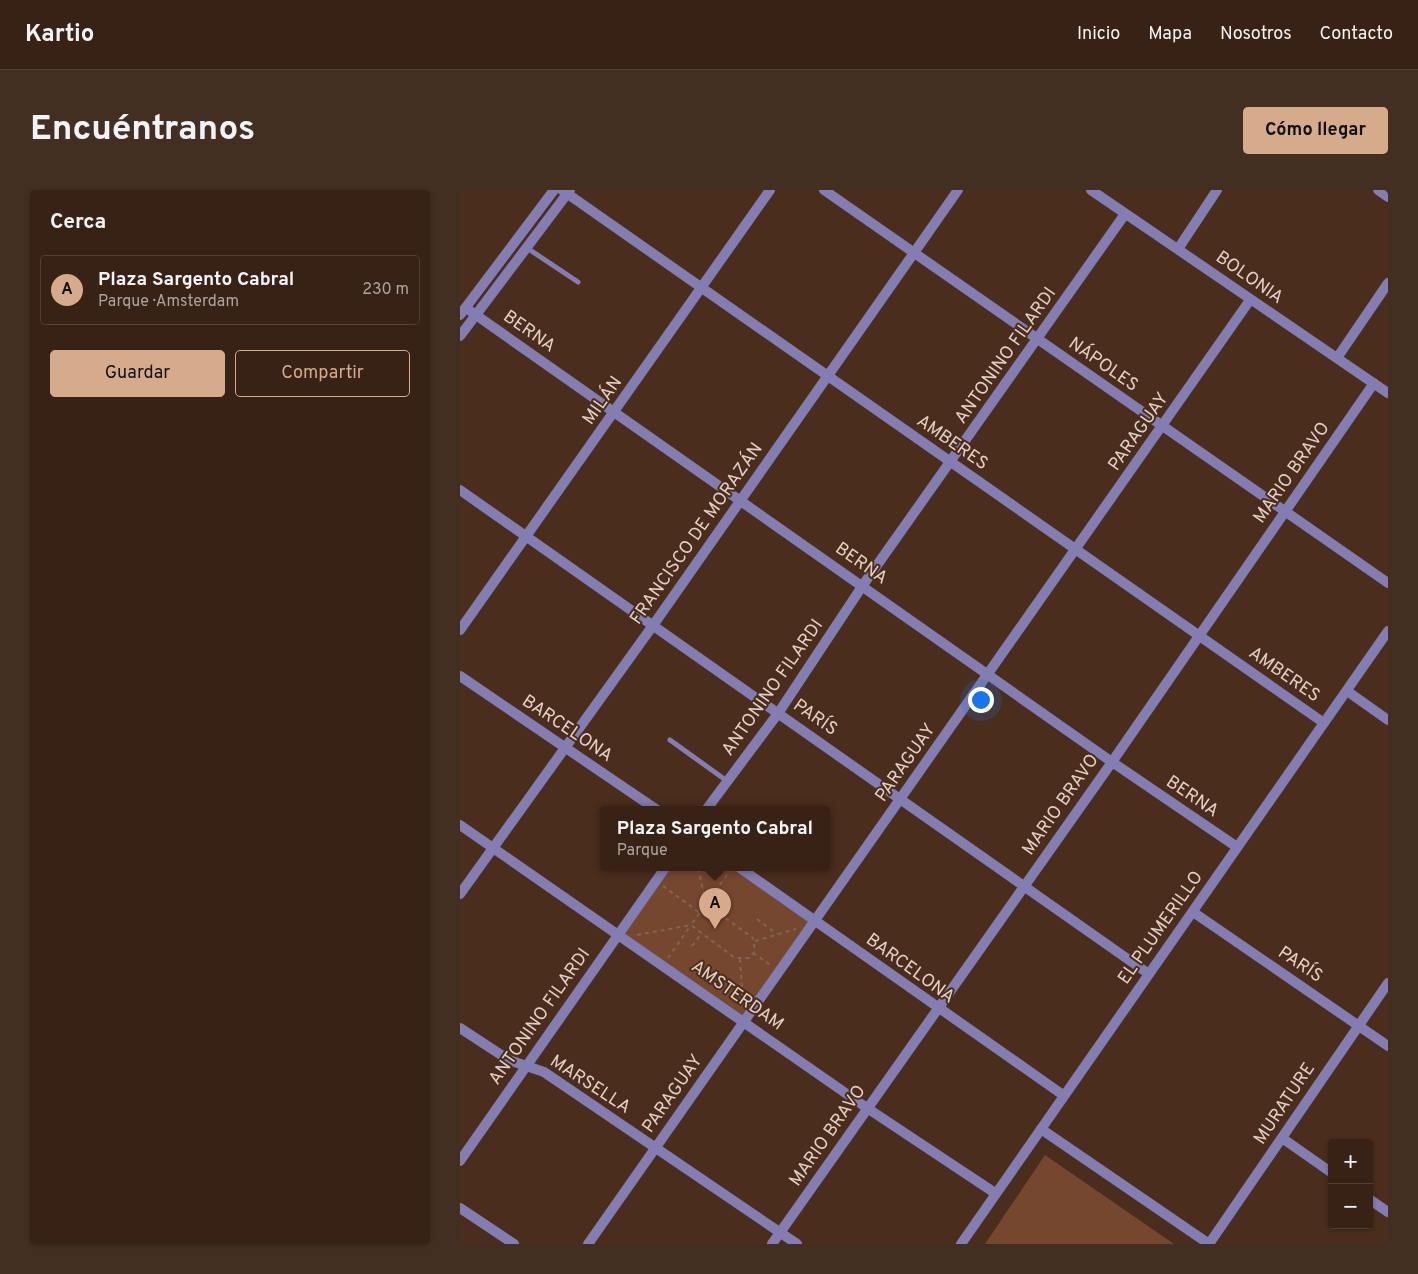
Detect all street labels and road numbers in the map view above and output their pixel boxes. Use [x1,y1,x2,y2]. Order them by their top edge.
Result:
street label: BOLONIA [1211,246,1287,310]
street label: ANTONINO FILARDI [950,283,1062,429]
street label: BERNA [498,306,560,358]
street label: NÁPOLES [1064,331,1144,397]
street label: MILÁN [576,371,628,430]
street label: PARAGUAY [1104,388,1174,476]
street label: AMBERES [912,410,992,476]
street label: MARIO BRAVO [1249,418,1335,528]
street label: FRANCISCO DE MORAZÁN [624,437,769,629]
street label: BERNA [830,538,892,590]
street label: ANTONINO FILARDI [717,615,829,761]
street label: AMBERES [1244,642,1324,708]
street label: BARCELONA [517,690,617,768]
street label: PARÍS [788,693,843,742]
street label: PARAGUAY [871,719,941,807]
street label: MARIO BRAVO [1018,750,1104,860]
street label: BERNA [1161,771,1223,823]
street label: EL PLUMERILLO [1113,867,1209,989]
street label: BARCELONA [861,929,959,1009]
street label: PARÍS [1273,940,1328,988]
street label: ANTONINO FILARDI [484,944,596,1090]
street label: AMSTERDAM [686,956,788,1036]
street label: MARSELLA [545,1050,635,1120]
street label: PARAGUAY [638,1050,708,1138]
street label: MURATURE [1249,1059,1321,1149]
street label: MARIO BRAVO [785,1081,871,1191]

